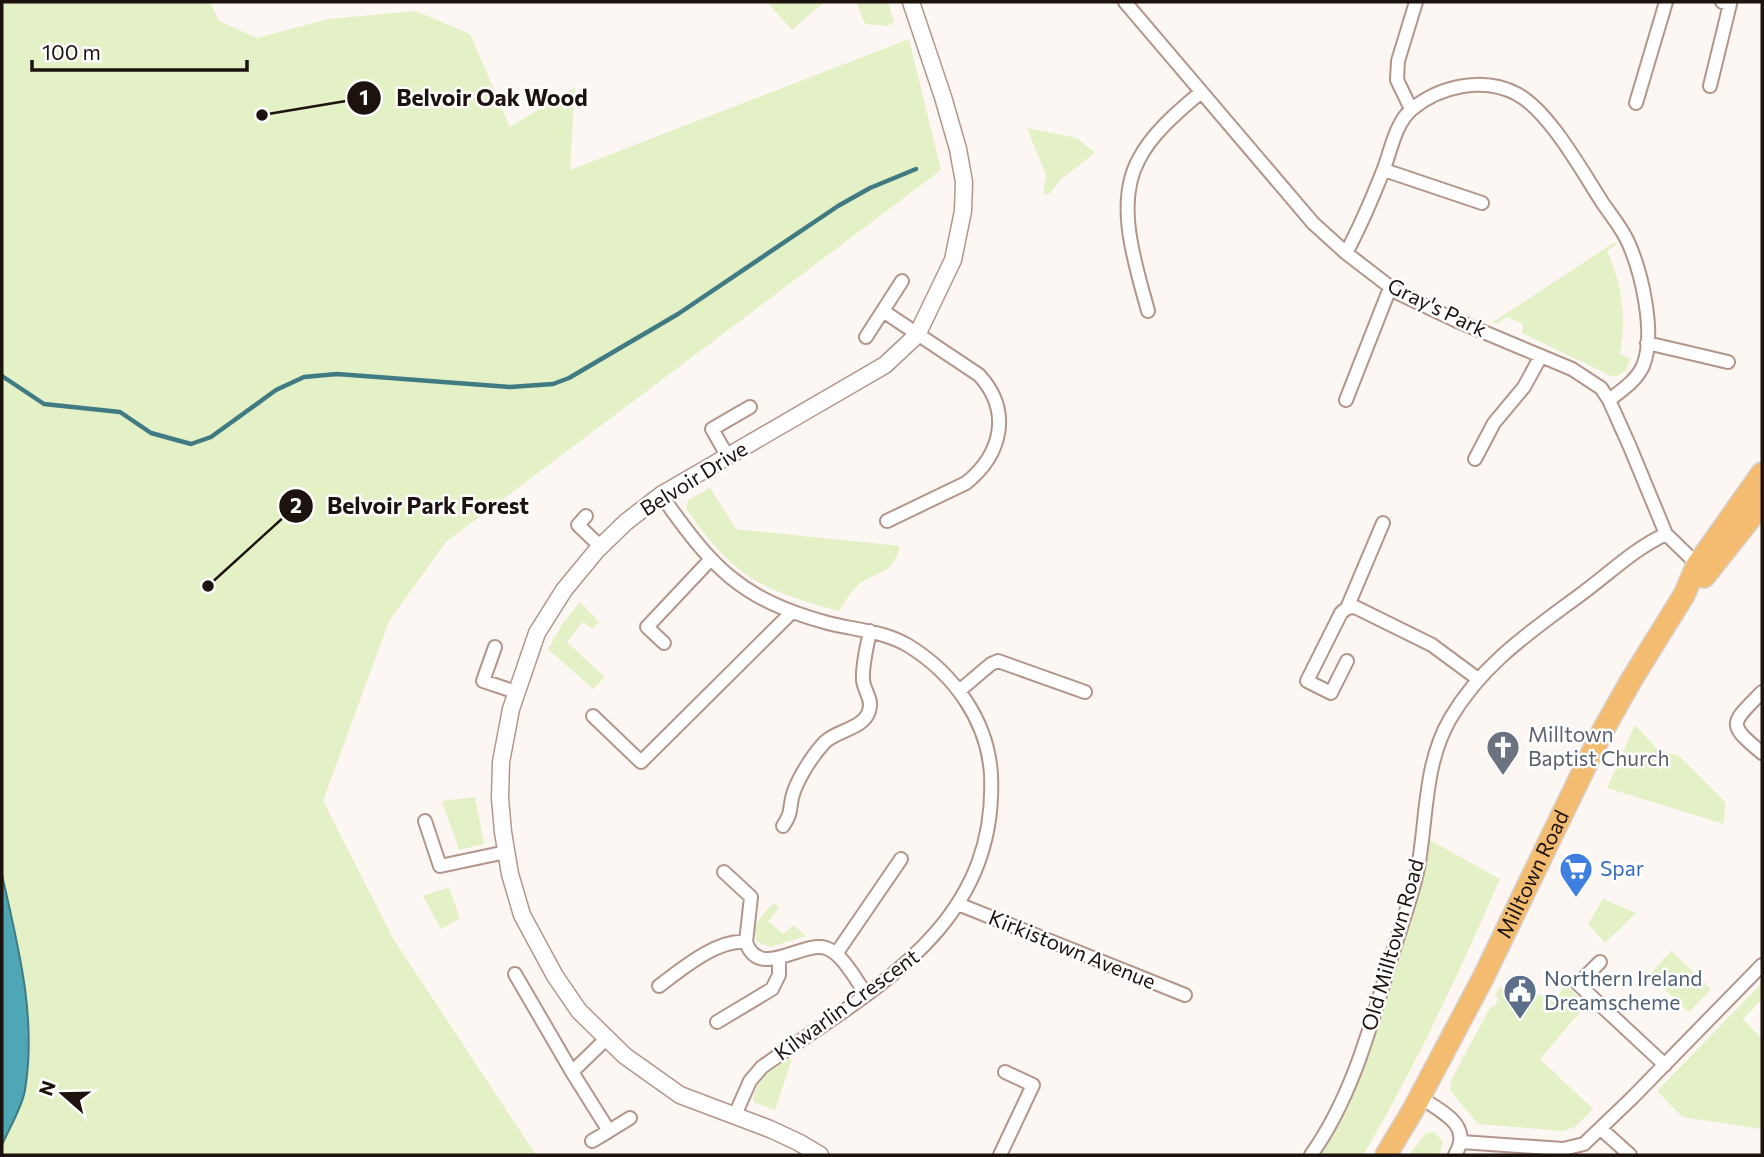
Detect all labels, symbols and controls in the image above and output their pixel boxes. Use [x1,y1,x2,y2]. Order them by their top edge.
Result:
scale bar [32,28,247,72]
text: 100 m [42,39,101,64]
callout: Belvoir Oak Wood [347,76,601,120]
text: Belvoir Oak Wood [396,83,588,111]
text: 1 [359,84,369,109]
street label: Gray's Park [1384,272,1491,341]
street label: Belvoir Drive [635,435,751,521]
callout: Belvoir Park Forest [278,484,543,528]
text: Belvoir Park Forest [327,491,529,519]
text: 2 [290,492,302,517]
place label: Milltown Baptist Church [1528,721,1670,770]
church icon: Milltown Baptist Church [1484,728,1522,777]
street label: Milltown Road [1490,806,1573,942]
supermarket icon: Spar [1557,850,1595,899]
place label: Spar [1600,855,1644,880]
street label: Old Milltown Road [1355,856,1428,1033]
street label: Kirkistown Avenue [986,904,1160,993]
street label: Kilwarlin Crescent [769,943,923,1065]
place label: Northern Ireland Dreamscheme [1544,965,1702,1014]
public building icon: Northern Ireland Dreamscheme [1501,972,1539,1021]
north arrow [28,1059,98,1129]
text: N [33,1077,60,1099]

